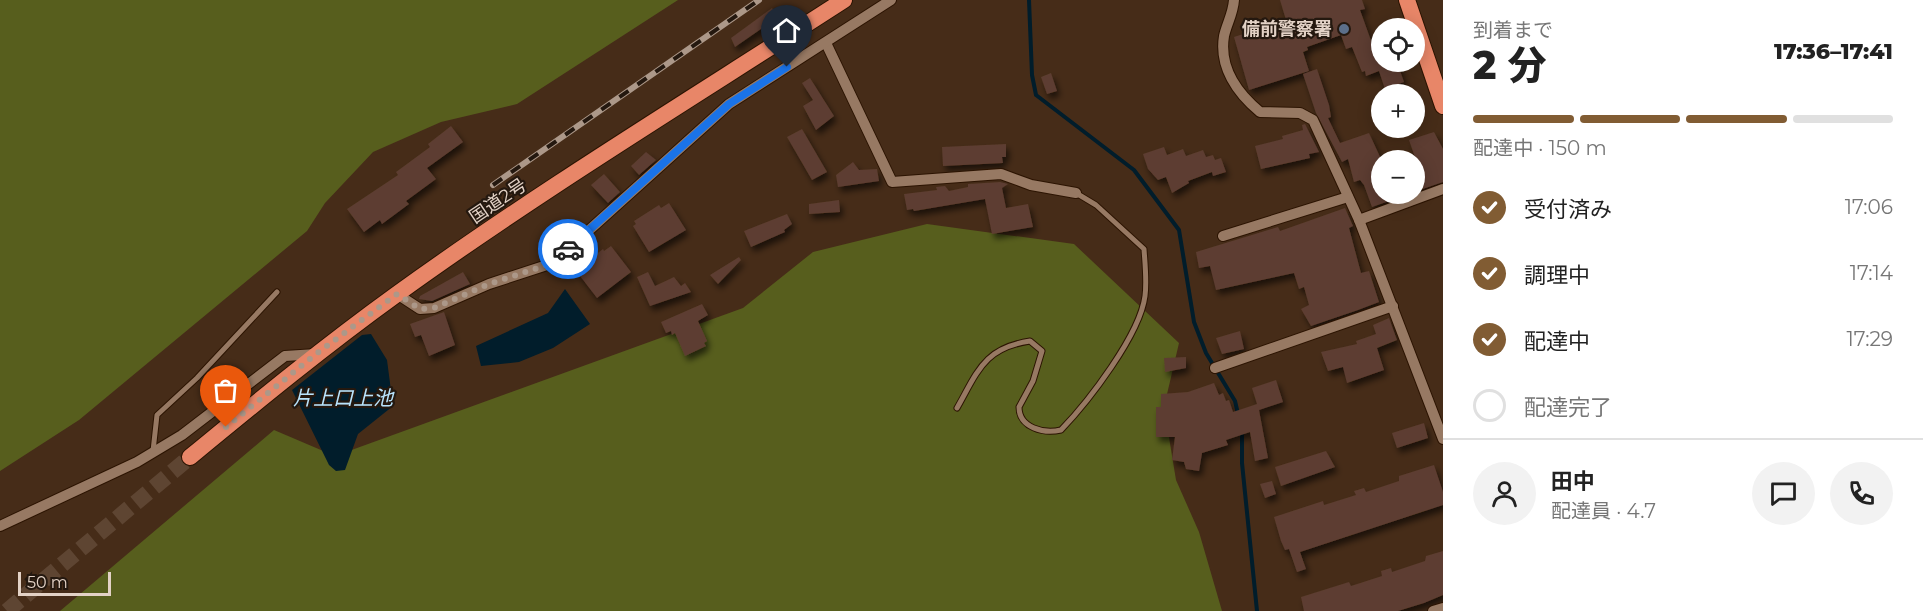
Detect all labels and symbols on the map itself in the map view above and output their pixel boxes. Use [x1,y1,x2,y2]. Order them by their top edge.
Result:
pin [761,5,812,67]
place label: 備前警察署 [1242,18,1332,40]
marker: 備前警察署 [1337,22,1351,36]
street label: 国道2号 [465,174,531,228]
courier [538,219,598,279]
pin [200,365,251,427]
water label: 片上口上池 [293,386,395,410]
scale bar [18,569,111,596]

